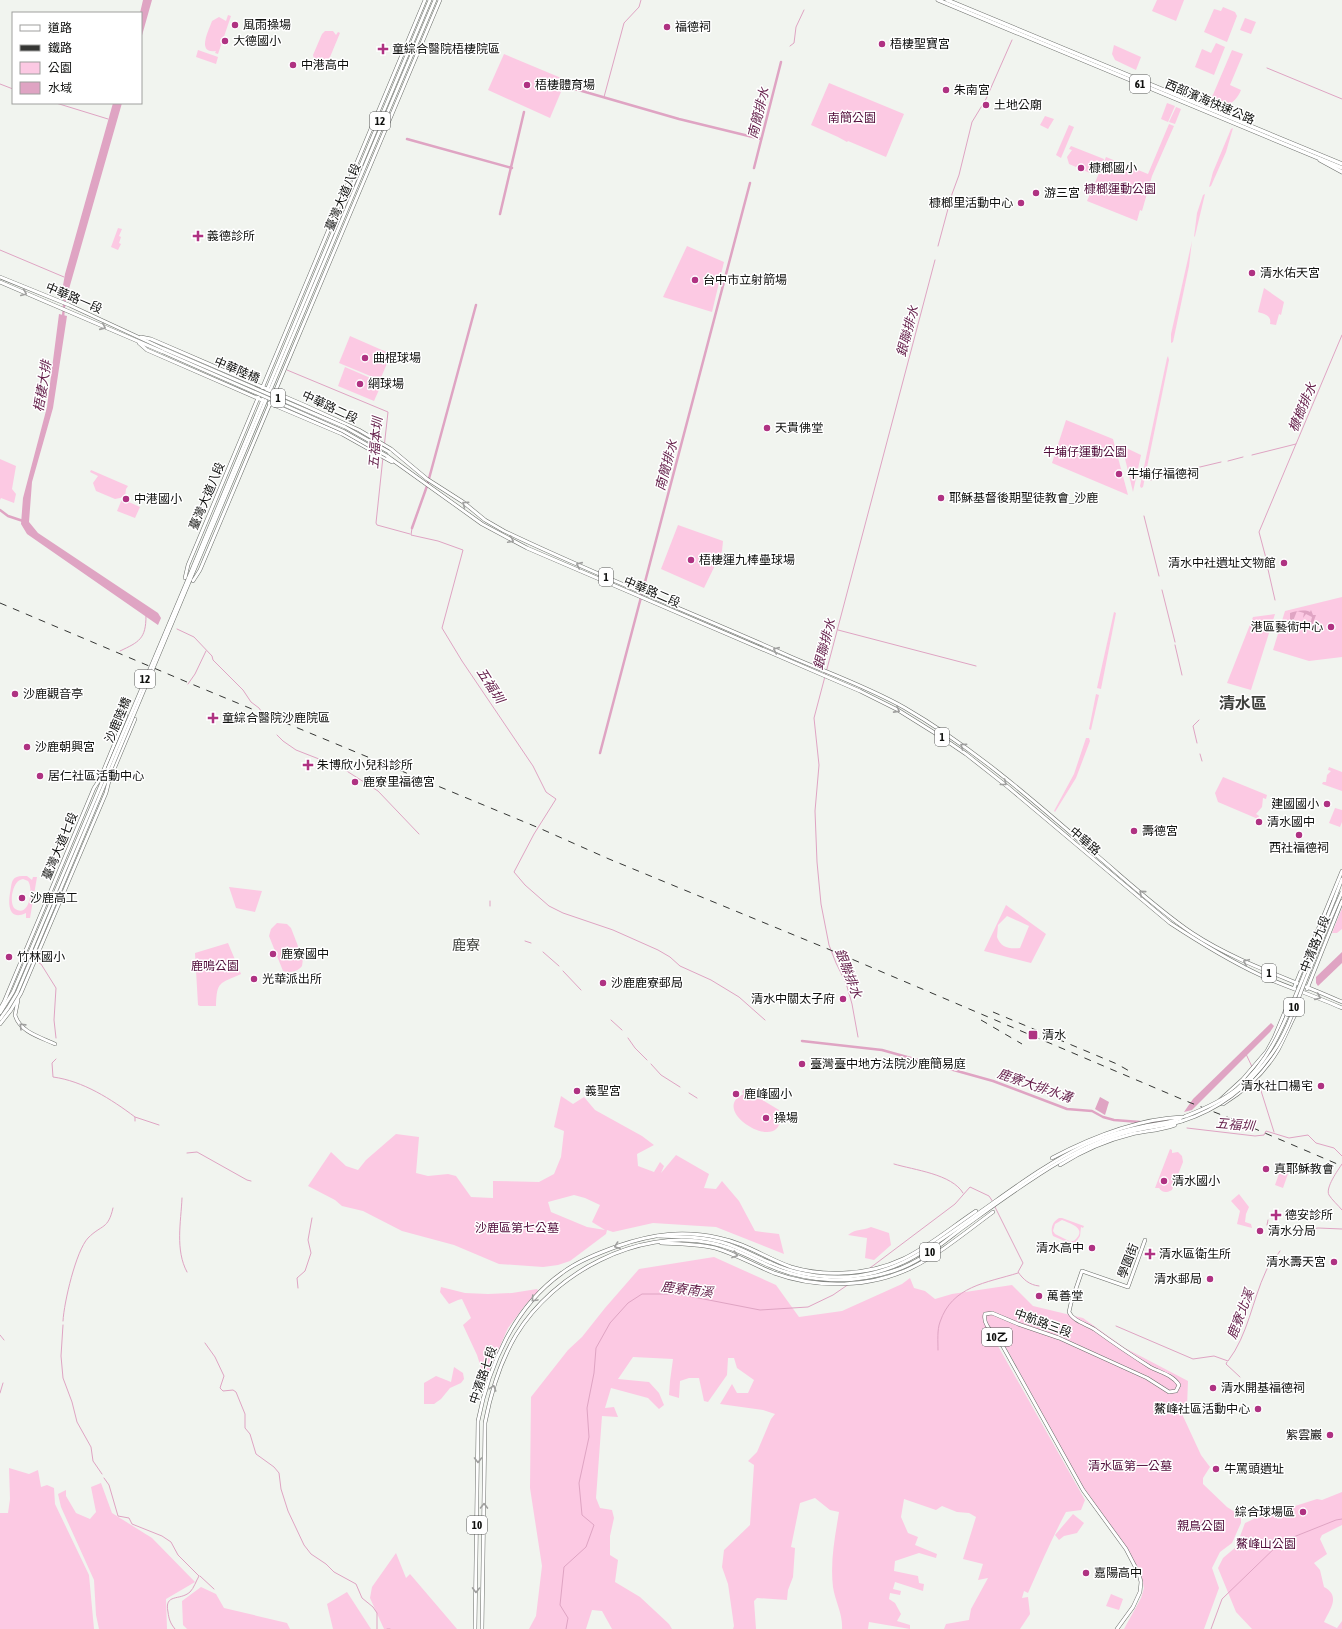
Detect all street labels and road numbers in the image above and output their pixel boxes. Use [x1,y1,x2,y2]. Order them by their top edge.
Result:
road number: 61 [1130,75,1150,93]
street label: 西部濱海快速公路 [1163,77,1257,127]
road number: 12 [370,112,390,130]
street label: 臺灣大道八段 [322,161,364,233]
street label: 中華路一段 [44,280,104,316]
street label: 中華陸橋 [212,354,262,386]
street label: 中華路二段 [300,388,360,426]
road number: 1 [271,389,285,407]
street label: 臺灣大道八段 [186,460,228,532]
road number: 1 [599,568,613,586]
street label: 中華路二段 [622,574,682,610]
road number: 12 [135,670,155,688]
street label: 沙鹿陸橋 [102,695,134,745]
road number: 1 [935,728,949,746]
street label: 臺灣大道七段 [39,810,81,882]
street label: 中華路 [1067,824,1103,858]
street label: 中清路九段 [1297,914,1333,974]
road number: 1 [1262,964,1276,982]
road number: 10 [1284,998,1304,1016]
street label: 學園街 [1115,1242,1141,1280]
road number: 10 [920,1243,940,1261]
street label: 中航路三段 [1012,1306,1074,1340]
road number: 10乙 [982,1328,1012,1346]
street label: 中清路七段 [467,1344,499,1406]
road number: 10 [467,1516,487,1534]

